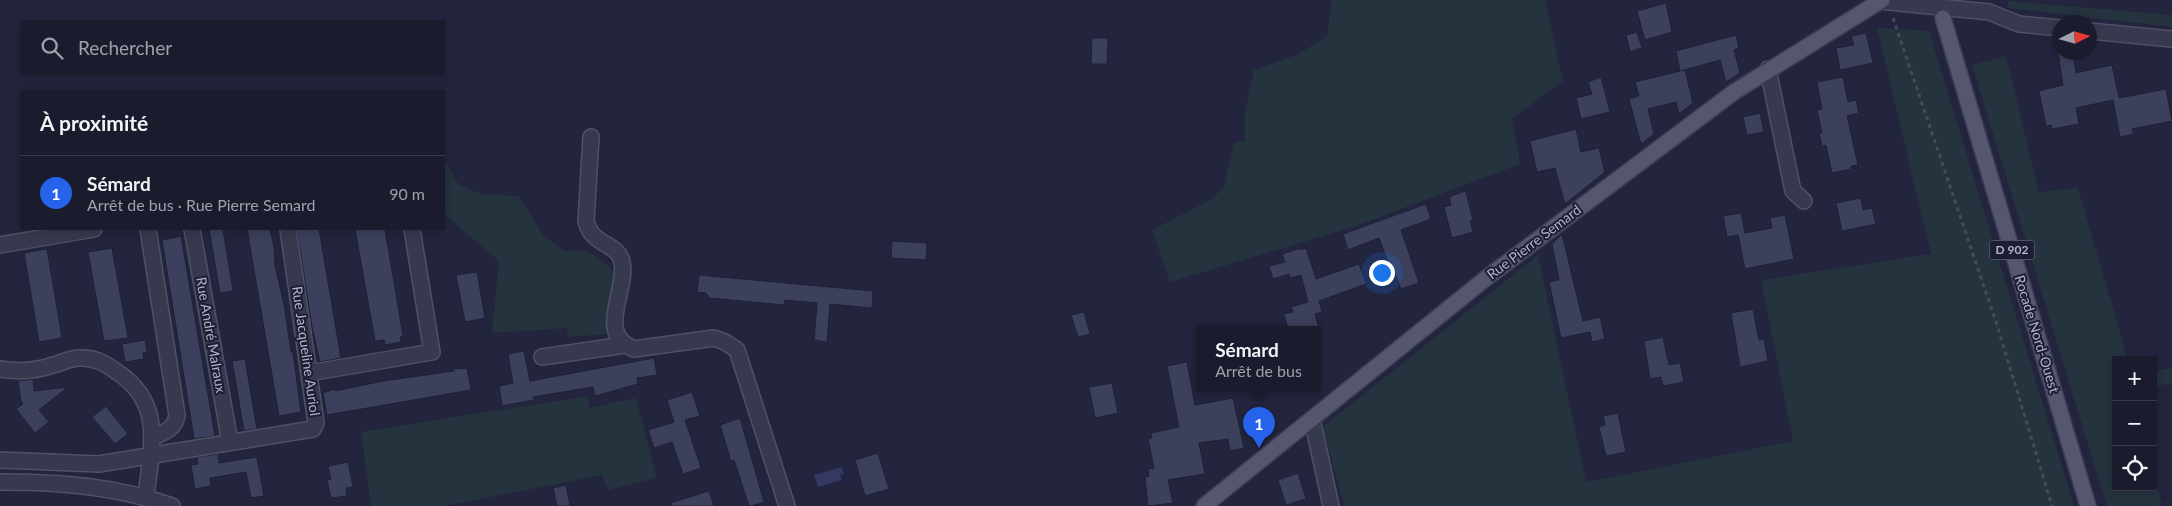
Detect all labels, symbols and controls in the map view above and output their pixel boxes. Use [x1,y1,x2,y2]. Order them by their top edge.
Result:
north arrow [2052,15,2097,60]
search box [20,20,445,75]
icon: search [38,34,66,62]
text: Rechercher [78,36,172,59]
text: À proximité [40,110,148,135]
text: Sémard [87,172,151,195]
text: 1 [51,184,61,203]
text: 90 m [389,184,425,203]
text: Arrêt de bus · Rue Pierre Semard [87,195,316,214]
street label: Rue Pierre Semard [1483,201,1584,282]
road number: D 902 [1990,240,2034,260]
your location [1369,260,1395,286]
street label: Rocade Nord-Ouest [2011,273,2063,395]
street label: Rue André Malraux [193,276,230,394]
street label: Rue Jacqueline Auriol [289,285,324,417]
popup [1196,326,1321,391]
text: Sémard [1215,338,1279,361]
map controls [2112,356,2157,491]
button: + [2112,356,2157,401]
text: Arrêt de bus [1215,361,1302,380]
button: − [2112,401,2157,446]
pin: 1 [1243,407,1275,448]
button: locate [2112,446,2157,491]

